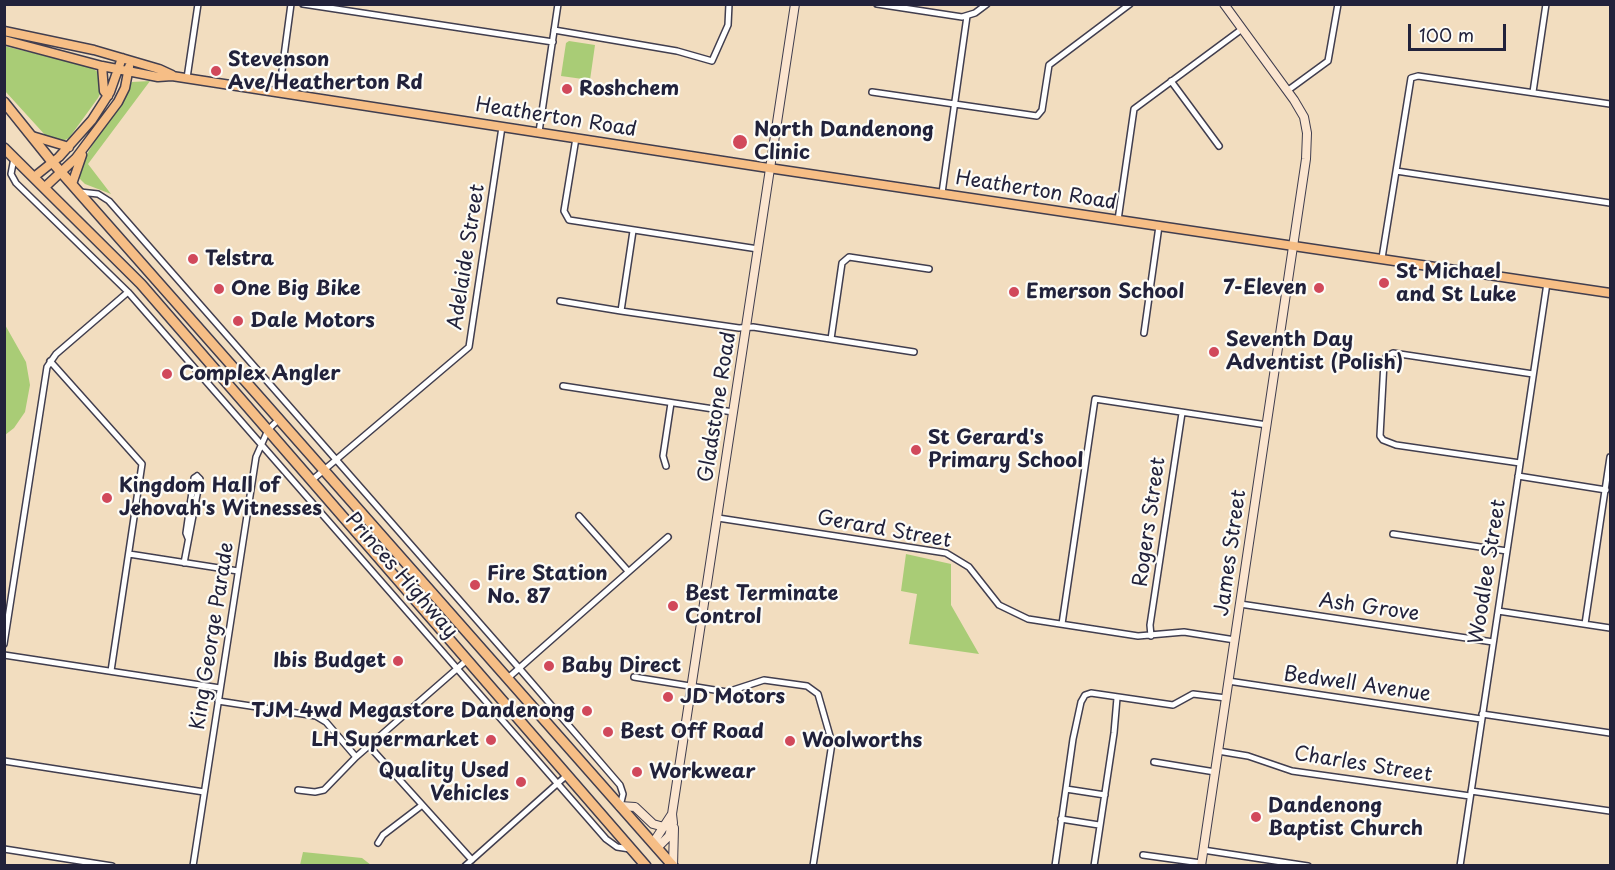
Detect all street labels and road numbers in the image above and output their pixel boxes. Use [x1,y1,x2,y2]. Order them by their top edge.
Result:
street label: Heatherton Road [474,93,638,143]
street label: Heatherton Road [954,166,1118,216]
street label: Adelaide Street [444,182,490,332]
street label: Gladstone Road [694,330,742,484]
street label: Rogers Street [1129,456,1171,588]
street label: James Street [1210,488,1252,618]
street label: Woodlee Street [1465,498,1511,646]
street label: Gerard Street [815,506,953,554]
street label: Princes Highway [340,508,462,644]
street label: King George Parade [186,540,240,732]
street label: Ash Grove [1317,589,1421,627]
street label: Bedwell Avenue [1282,663,1432,707]
street label: Charles Street [1292,742,1434,788]

